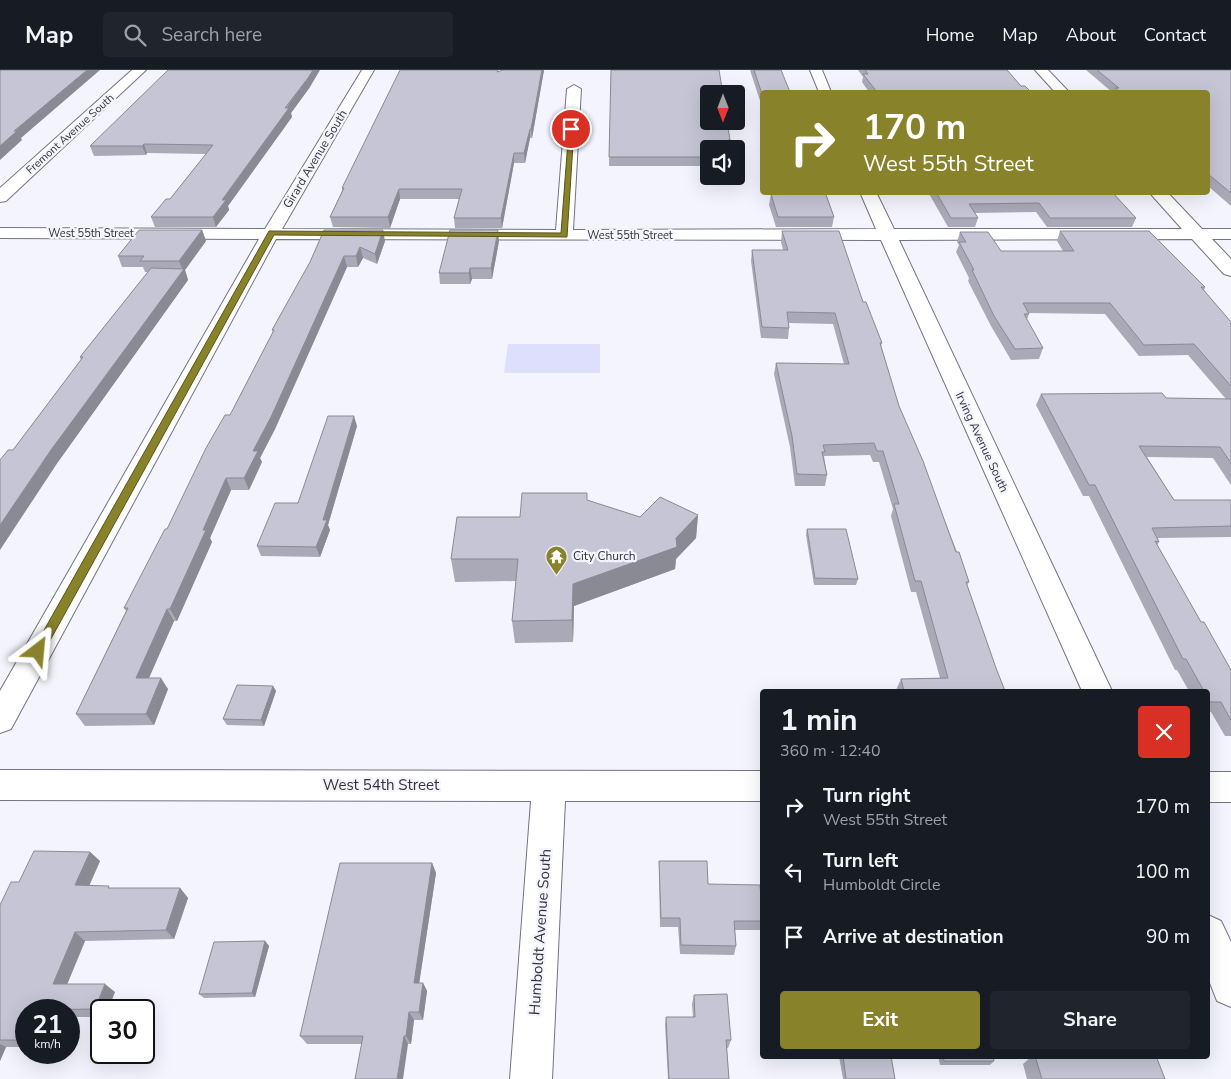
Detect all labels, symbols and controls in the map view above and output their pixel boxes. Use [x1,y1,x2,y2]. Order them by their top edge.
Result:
search box [103,12,453,57]
text: Map [25,19,73,51]
icon: search [121,21,149,49]
text: Search here [161,22,262,48]
text: Home [926,23,974,47]
text: Map [1002,23,1038,47]
text: About [1066,23,1116,47]
text: Contact [1144,23,1206,47]
north arrow [700,85,745,130]
map controls [700,85,745,185]
street label: Fremont Avenue South [23,90,117,178]
text: 170 m [863,104,966,151]
street label: Girard Avenue South [279,107,351,211]
pin [550,108,592,150]
icon: right [780,110,845,175]
icon: arrive [557,115,585,143]
button: sound [700,140,745,185]
text: West 55th Street [863,149,1034,179]
street label: West 55th Street [48,226,134,241]
street label: West 55th Street [587,228,673,243]
street label: Irving Avenue South [952,389,1012,495]
temple icon: City Church [545,544,569,575]
place label: City Church [573,548,636,564]
position arrow [11,624,63,676]
text: 1 min [780,700,858,741]
button: close [1138,706,1190,758]
text: 360 m · 12:40 [780,740,881,762]
street label: West 54th Street [323,775,440,795]
text: Turn right [823,783,910,809]
icon: right [780,793,808,821]
text: 170 m [1135,794,1190,820]
text: West 55th Street [823,809,947,831]
street label: Humboldt Avenue South [524,848,556,1016]
text: Turn left [823,848,898,874]
icon: left [780,858,808,886]
text: 100 m [1135,859,1190,885]
text: Humboldt Circle [823,874,940,896]
icon: arrive [780,923,808,951]
text: Arrive at destination [823,924,1004,950]
text: 90 m [1146,924,1190,950]
button: Exit [780,991,980,1049]
button: Share [990,991,1190,1049]
speed limit sign: 30 [90,999,155,1064]
text: 21 [32,1008,63,1042]
text: km/h [34,1036,61,1052]

